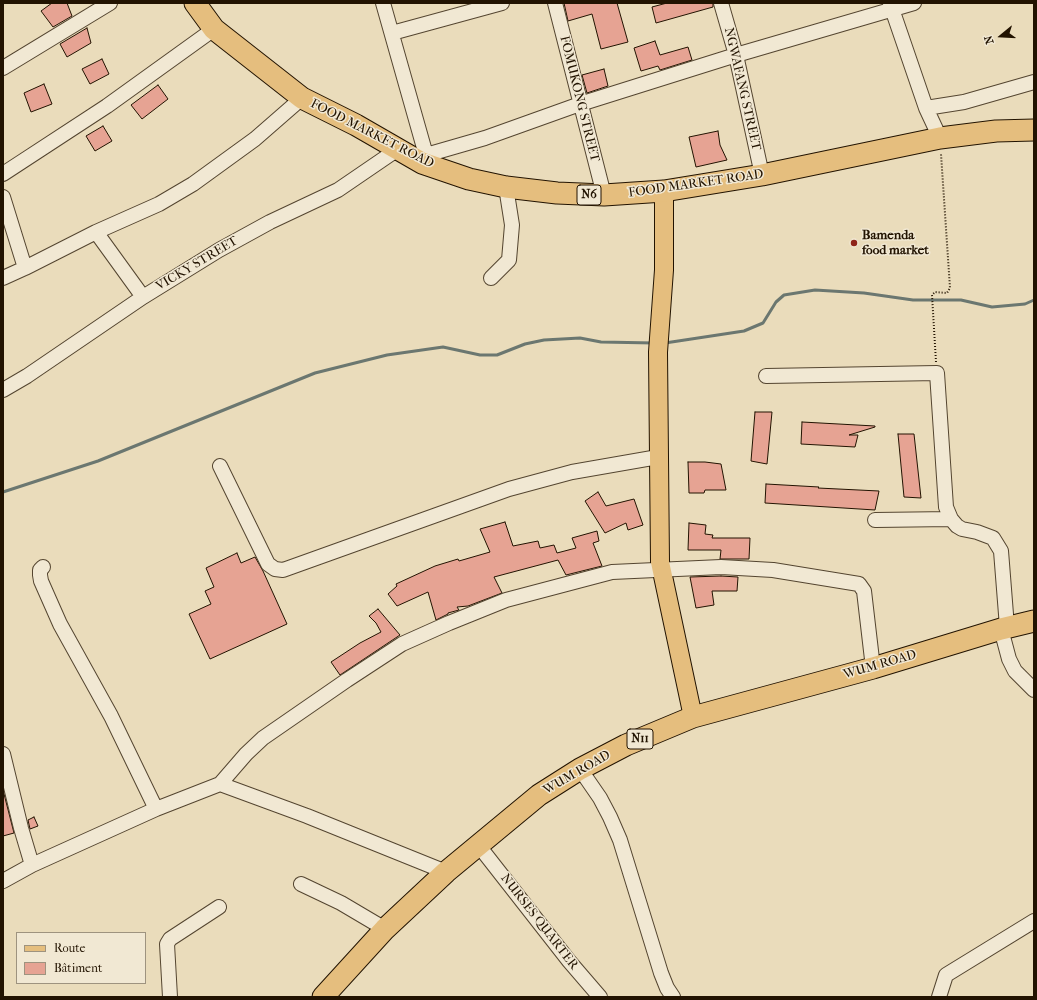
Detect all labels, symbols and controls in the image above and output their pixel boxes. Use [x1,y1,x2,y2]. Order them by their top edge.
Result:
north arrow [981,16,1021,56]
street label: NGWAFANG STREET [720,26,764,152]
street label: FOMUKONG STREET [556,34,602,164]
text: N [982,34,997,46]
street label: FOOD MARKET ROAD [308,96,436,172]
street label: FOOD MARKET ROAD [627,167,765,201]
road number: N6 [577,185,601,205]
place label: Bamenda food market [862,228,929,259]
street label: VICKY STREET [153,233,241,295]
marker: Bamenda food market [849,238,859,248]
street label: WUM ROAD [842,647,918,683]
road number: N11 [627,729,653,749]
street label: WUM ROAD [541,747,613,799]
street label: NURSES QUARTER [497,871,581,973]
legend [16,932,146,984]
text: Route [54,941,86,955]
text: Bâtiment [54,961,102,975]

